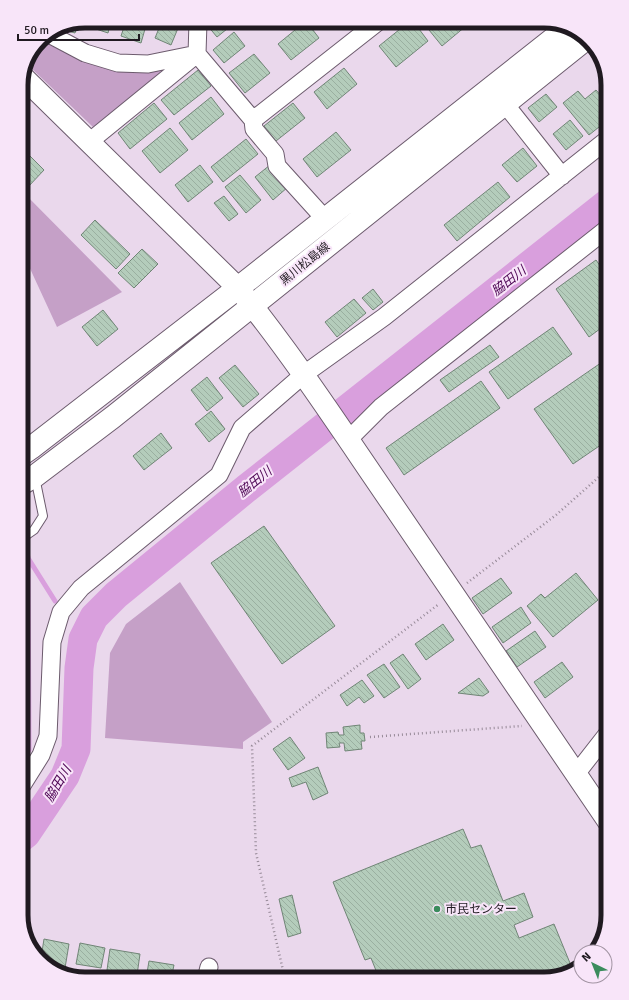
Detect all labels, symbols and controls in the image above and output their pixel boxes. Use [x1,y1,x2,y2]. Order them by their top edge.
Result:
scale bar [18,16,139,42]
text: 50 m [24,23,49,38]
street label: 黒川松島線 [277,239,333,289]
water label: 脇田川 [489,261,531,299]
water label: 脇田川 [235,462,277,500]
water label: 脇田川 [41,761,76,805]
place label: 市民センター [445,902,517,917]
marker: 市民センター [432,904,442,914]
north arrow [573,944,613,984]
text: N [579,950,594,964]

